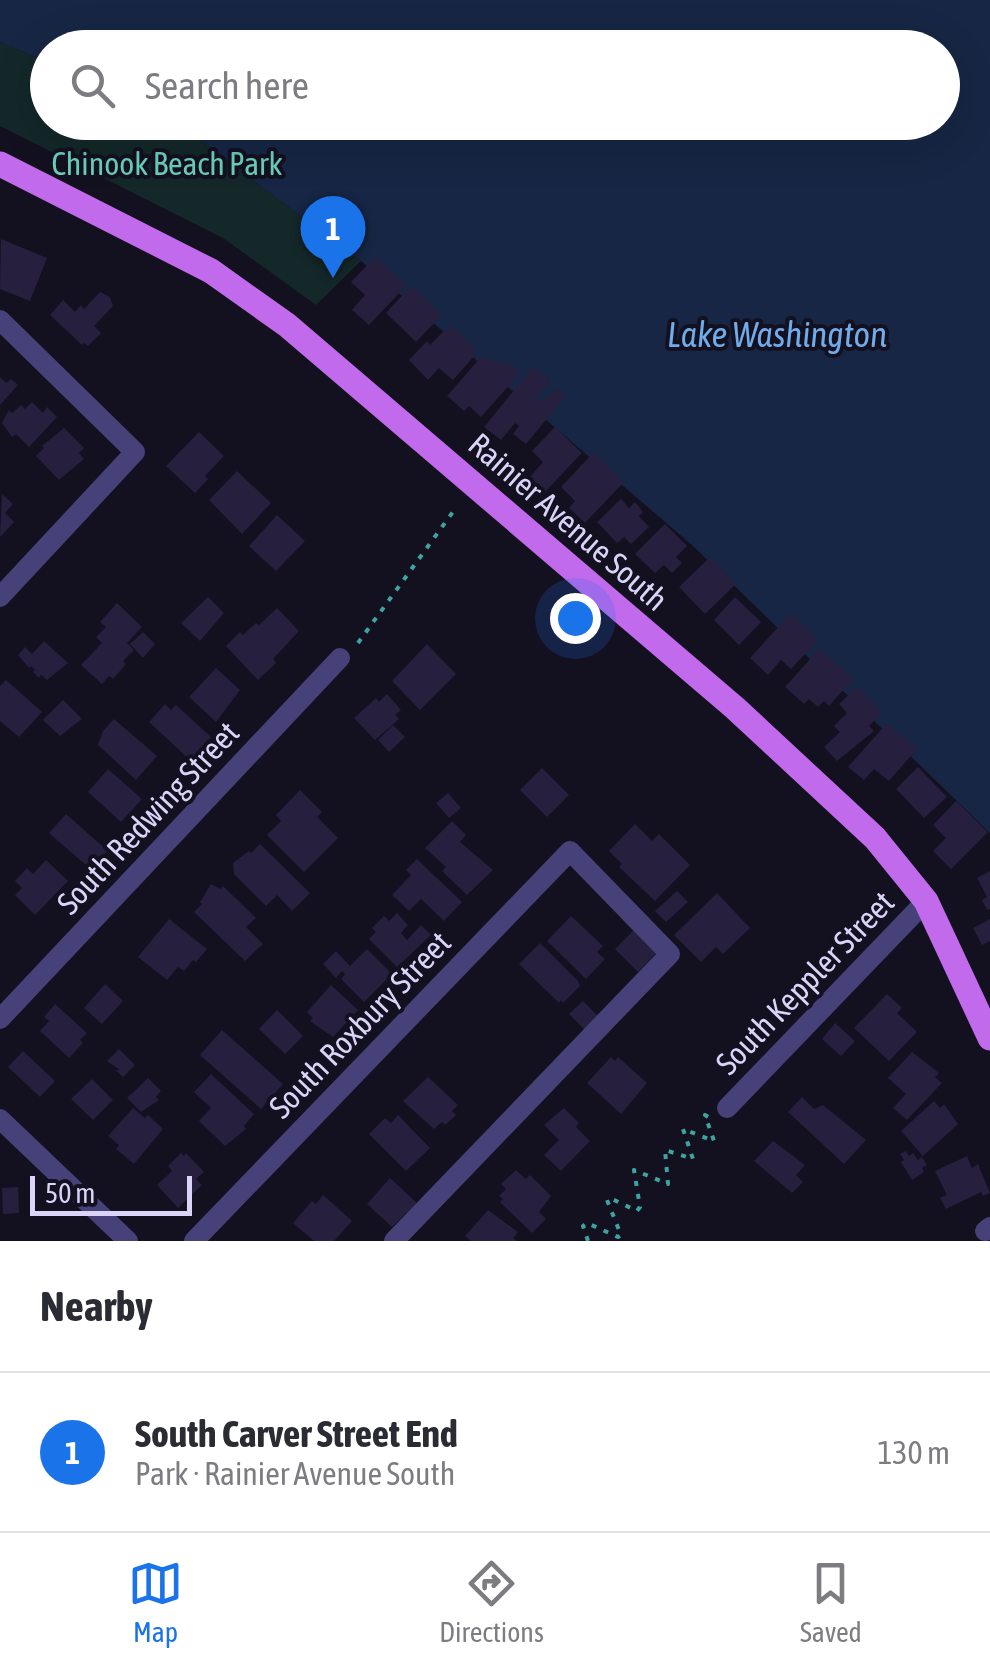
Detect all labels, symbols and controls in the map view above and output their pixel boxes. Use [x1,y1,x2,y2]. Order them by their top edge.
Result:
search box [30,30,960,140]
icon: search [65,58,120,113]
text: Search here [145,64,309,107]
park label: Chinook Beach Park [51,145,283,182]
pin: 1 [300,196,366,278]
water label: Lake Washington [667,314,887,354]
street label: Rainier Avenue South [461,425,675,618]
your location [550,593,601,644]
street label: South Redwing Street [49,714,246,921]
street label: South Keppler Street [708,884,901,1082]
street label: South Roxbury Street [261,924,458,1125]
scale bar [30,1171,192,1216]
text: 50 m [45,1177,95,1209]
text: Nearby [40,1282,153,1330]
text: South Carver Street End [135,1412,458,1455]
text: 1 [65,1434,80,1471]
text: 130 m [877,1434,950,1471]
text: Park · Rainier Avenue South [135,1455,455,1492]
tab: Map [128,1556,183,1648]
tab: Directions [439,1556,544,1648]
tab: Saved [800,1556,862,1648]

